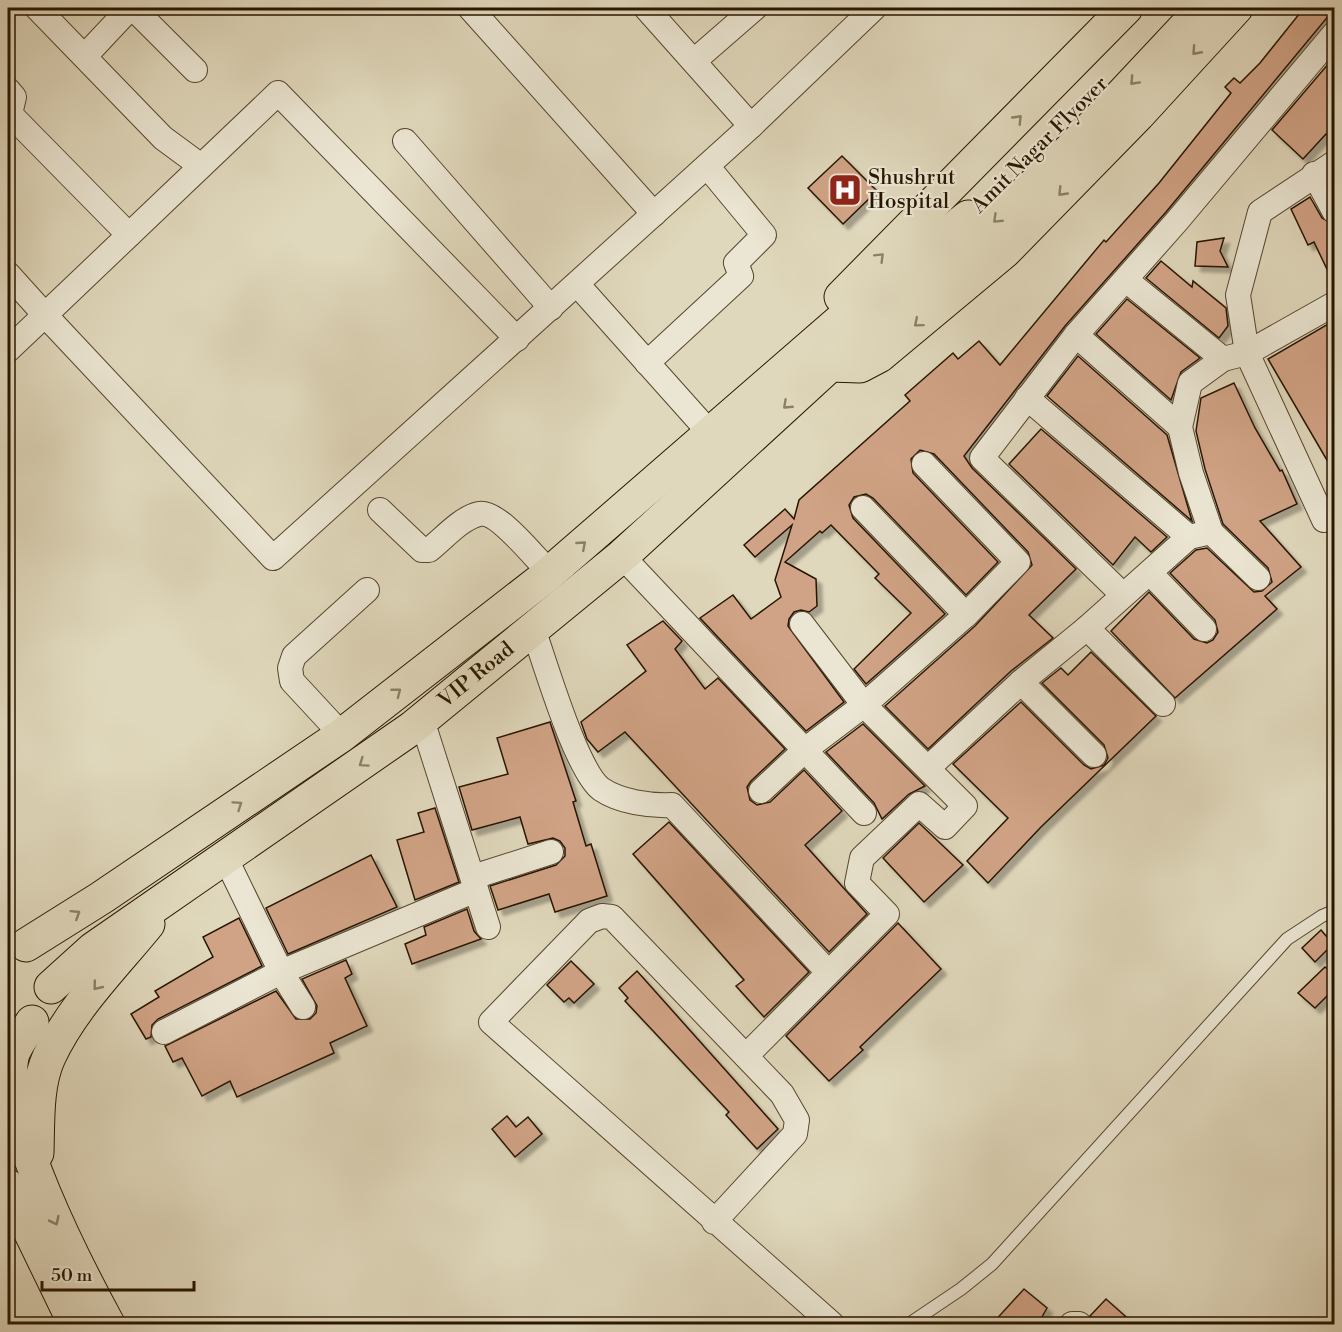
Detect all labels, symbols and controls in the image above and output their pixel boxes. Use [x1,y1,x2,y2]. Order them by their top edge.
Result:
one-way arrow [1193,43,1204,54]
street label: Amit Nagar Flyover [965,71,1114,220]
one-way arrow [1131,73,1142,84]
one-way arrow [1011,115,1022,126]
place label: Shushrut Hospital [868,165,956,215]
hospital icon: Shushrut Hospital [827,172,863,208]
one-way arrow [1059,185,1070,196]
one-way arrow [994,212,1005,223]
one-way arrow [873,254,884,265]
one-way arrow [914,316,925,327]
one-way arrow [783,398,793,409]
one-way arrow [575,541,586,552]
street label: VIP Road [432,636,520,715]
one-way arrow [390,689,401,700]
one-way arrow [358,756,369,767]
one-way arrow [232,801,242,813]
one-way arrow [70,909,80,921]
one-way arrow [93,979,104,990]
one-way arrow [48,1214,60,1225]
scale bar [42,1254,194,1292]
text: 50 m [51,1264,93,1287]

